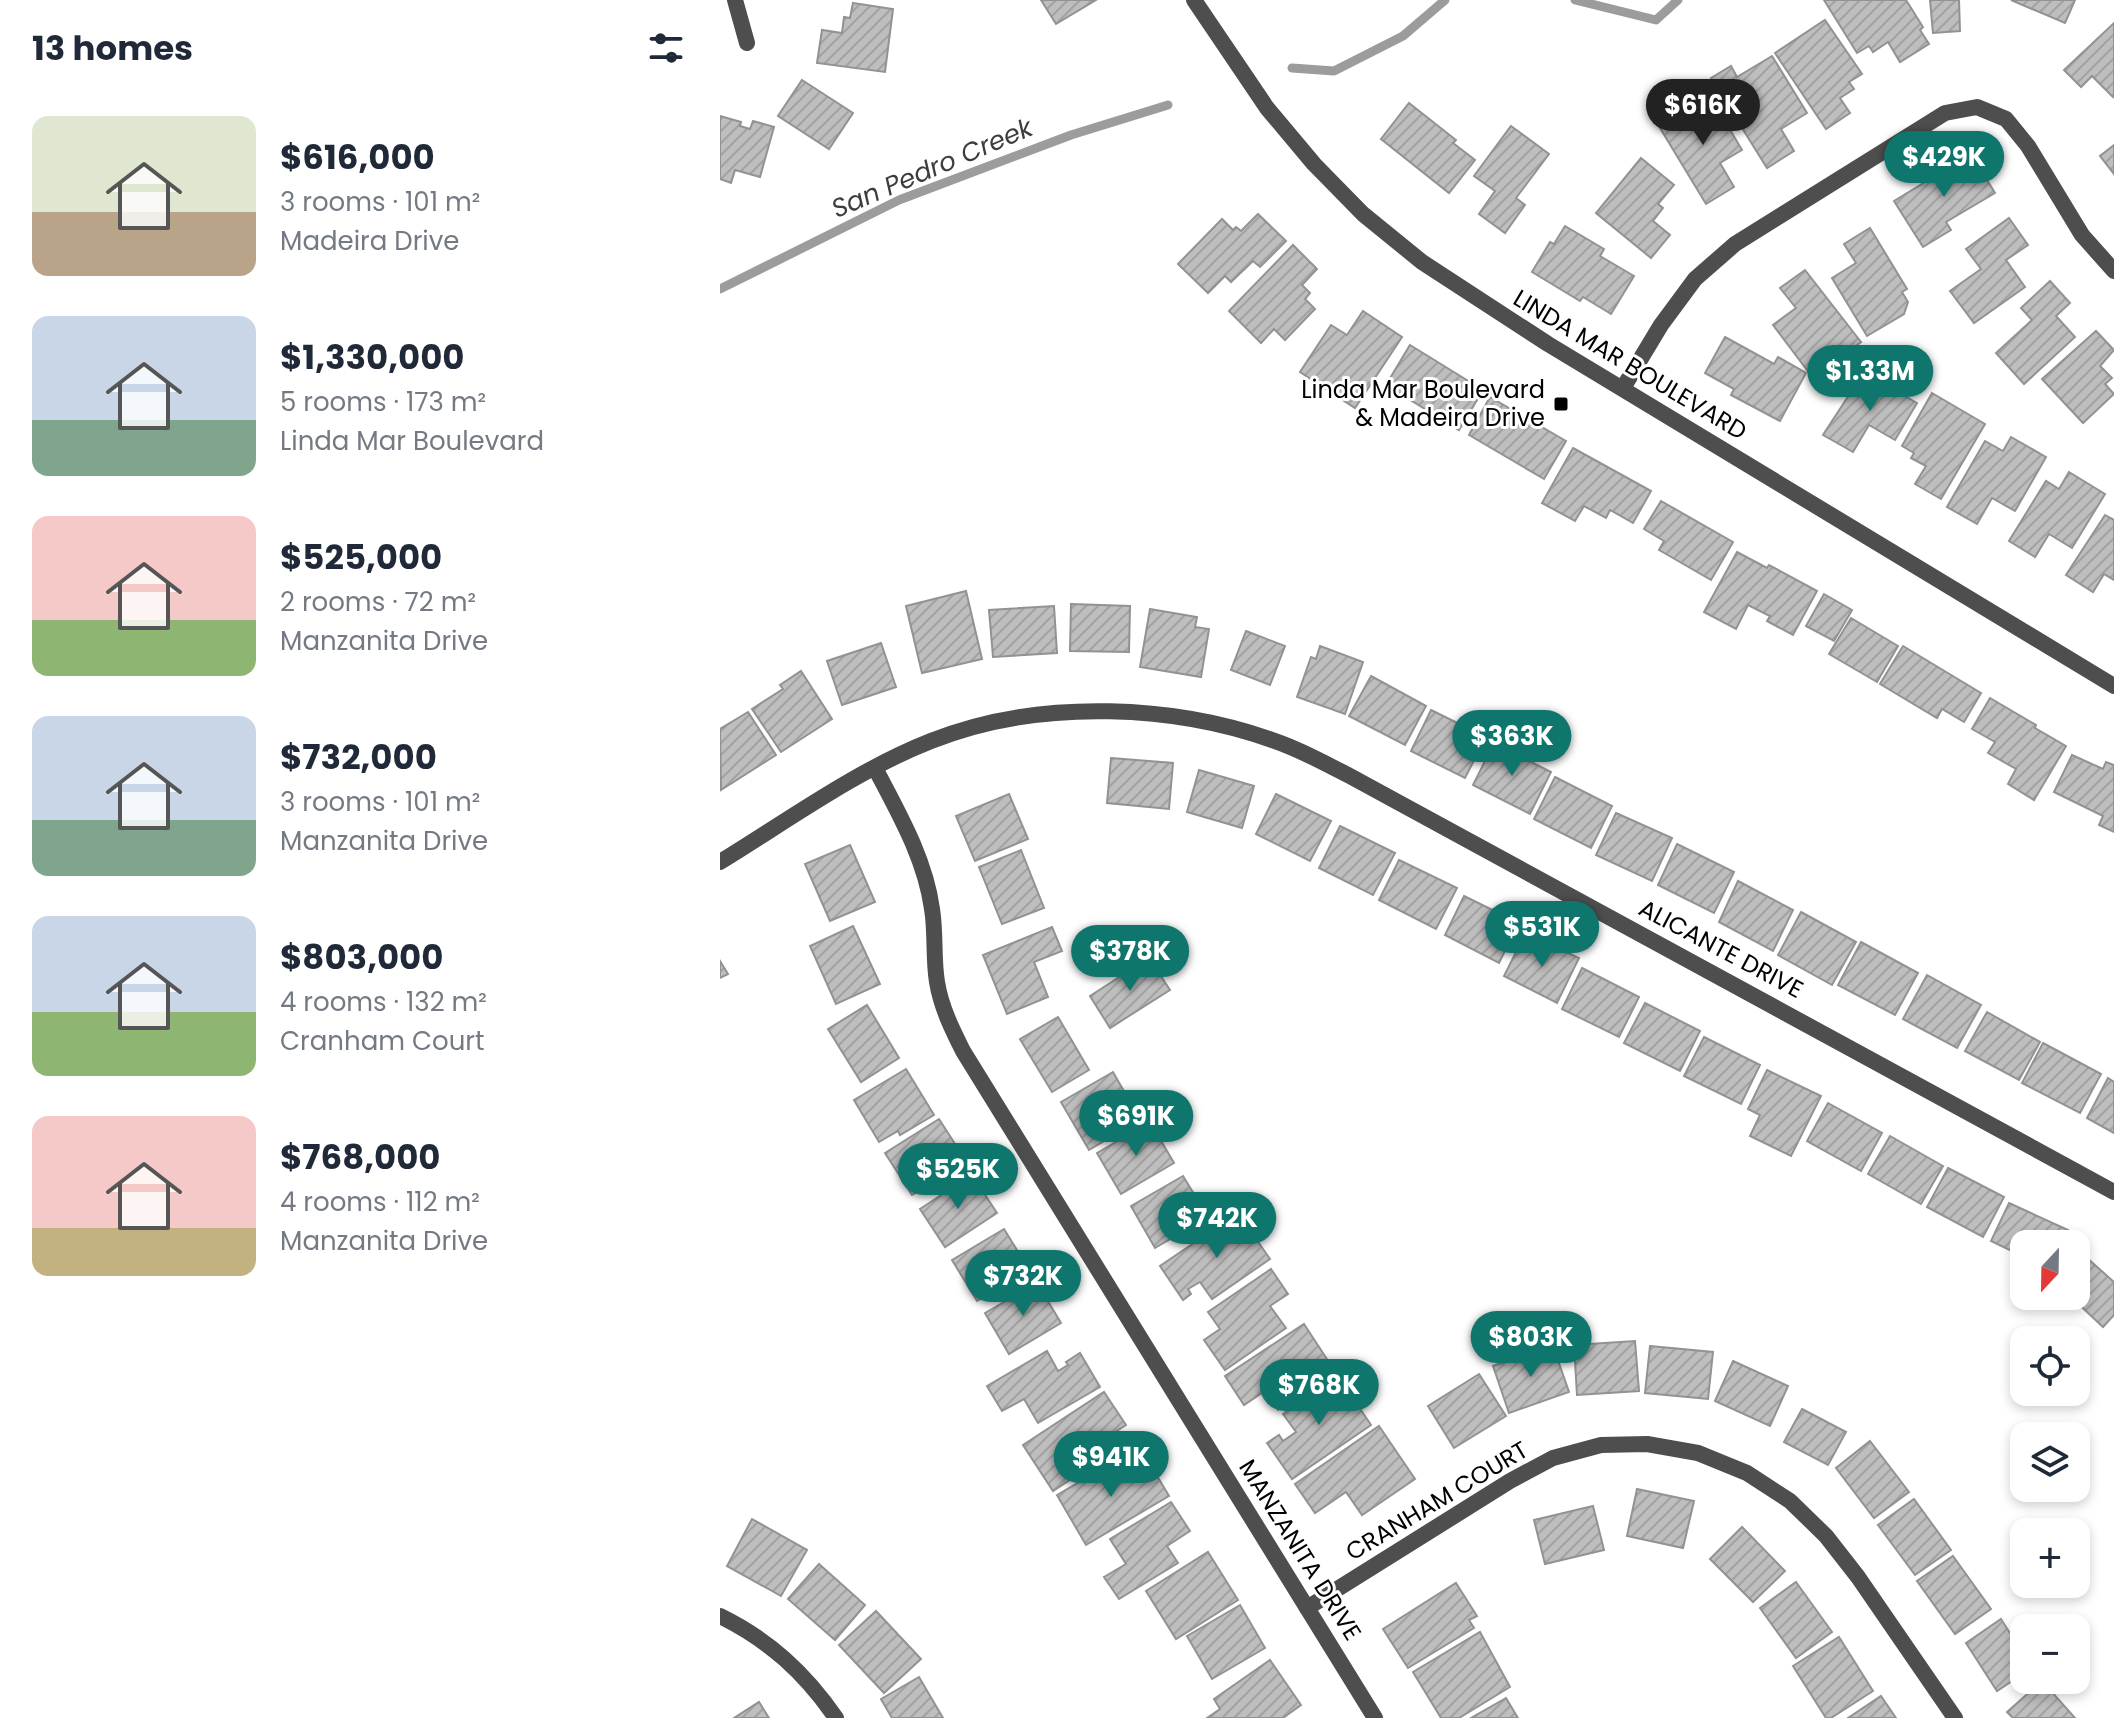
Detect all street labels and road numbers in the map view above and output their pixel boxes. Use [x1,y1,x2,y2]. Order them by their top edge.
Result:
street label: LINDA MAR BOULEVARD [1507,282,1753,447]
street label: ALICANTE DRIVE [1633,891,1809,1006]
street label: CRANHAM COURT [1339,1433,1534,1568]
street label: MANZANITA DRIVE [1232,1453,1369,1646]

